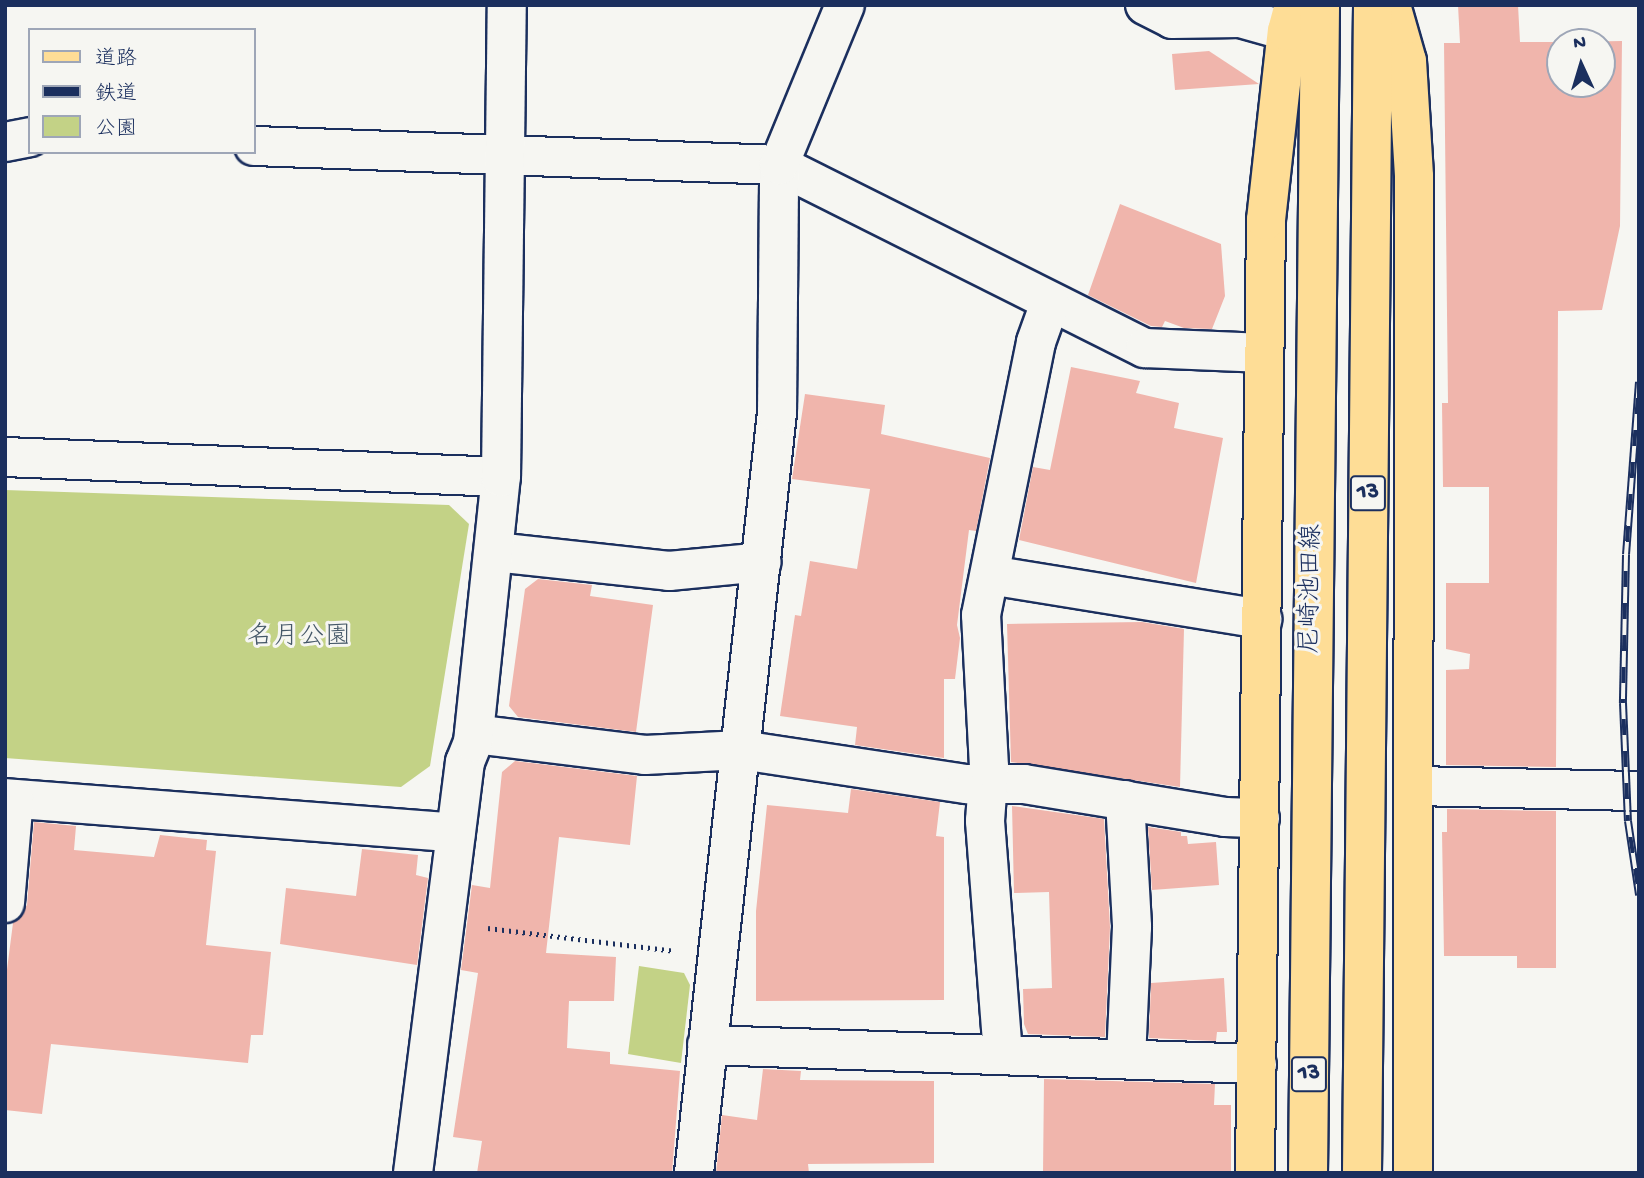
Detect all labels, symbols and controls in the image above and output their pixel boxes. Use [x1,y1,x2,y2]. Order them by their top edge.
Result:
legend [28,28,256,154]
north arrow [1546,28,1616,98]
text: N [1573,32,1587,55]
text: 道路 [95,48,137,73]
text: 鉄道 [95,83,137,108]
text: 公園 [95,118,137,143]
road number: 13 [1349,472,1387,514]
street label: 尼崎池田線 [1296,524,1330,654]
park label: 名月公園 [247,623,351,655]
road number: 13 [1290,1054,1328,1094]

